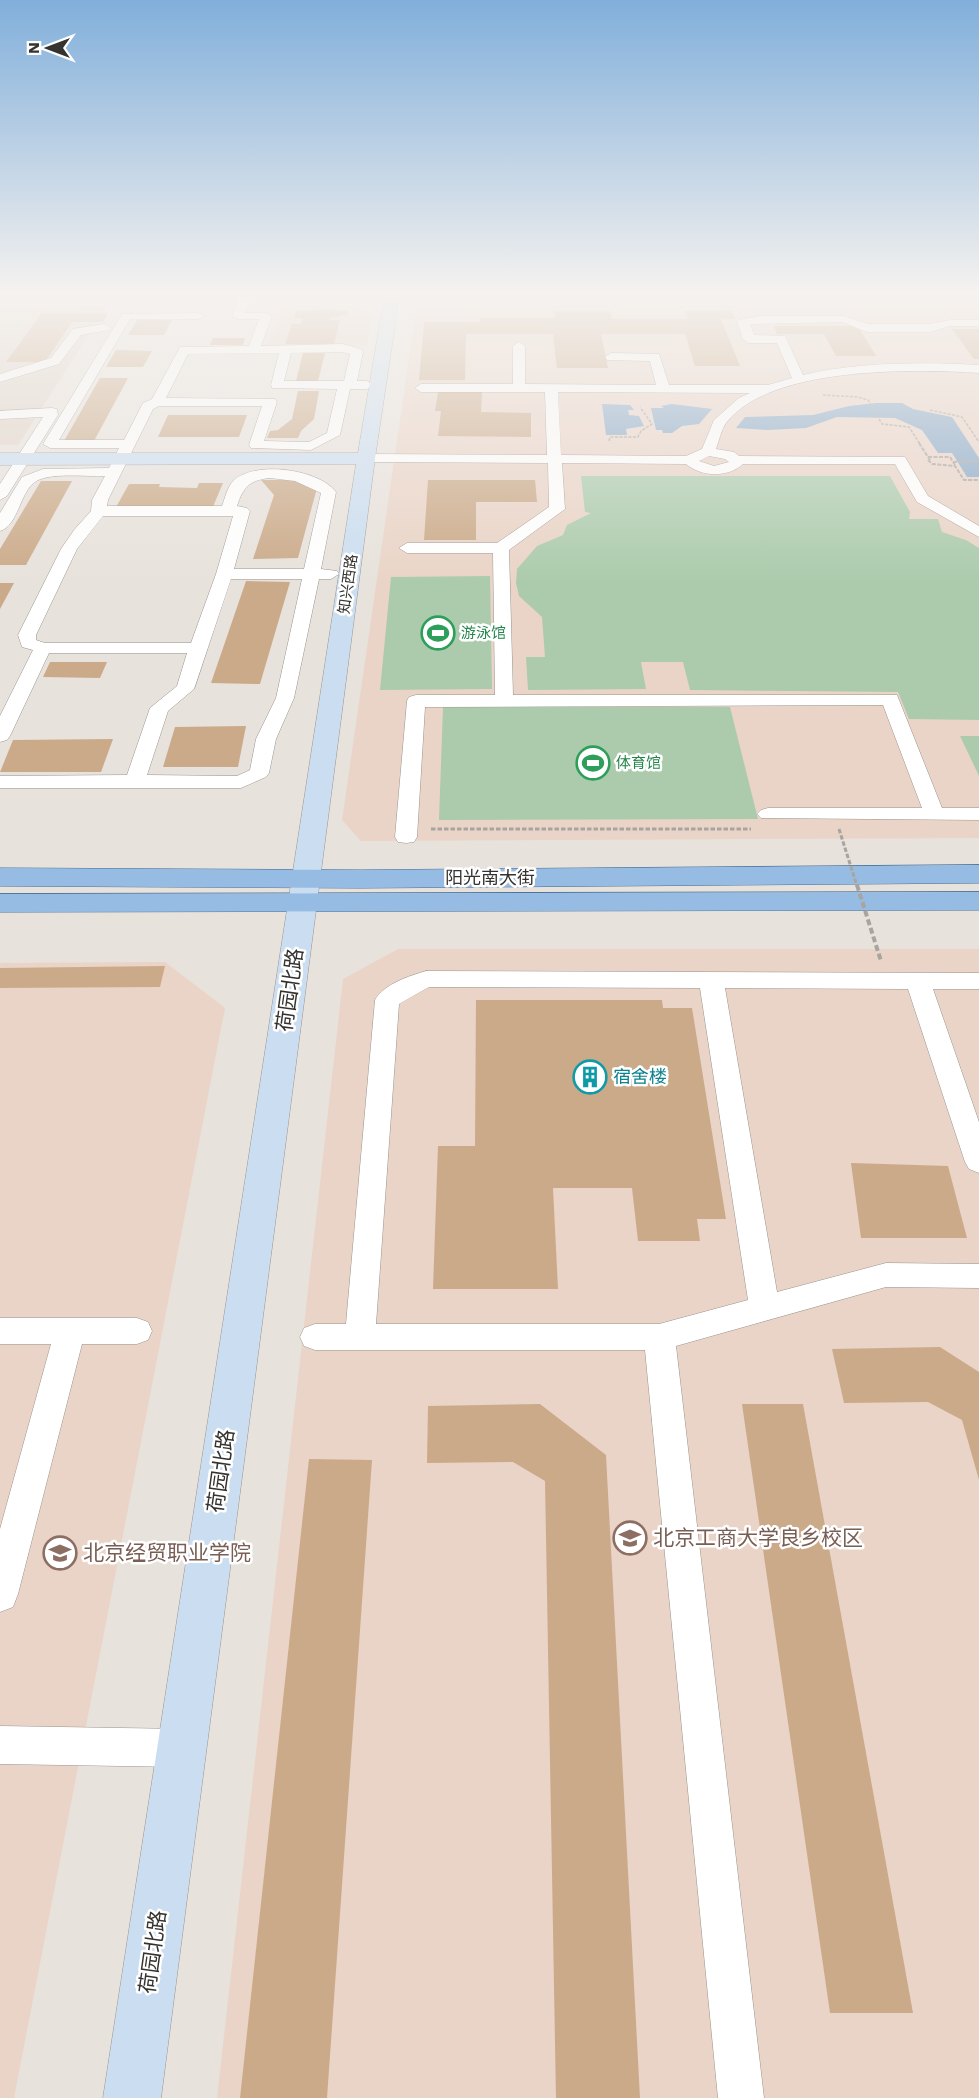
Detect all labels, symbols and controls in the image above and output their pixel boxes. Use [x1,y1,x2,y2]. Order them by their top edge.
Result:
north arrow [18,18,78,78]
text: N [24,42,43,54]
street label: 知兴西路 [335,553,361,615]
sports icon: 游泳馆 [420,615,456,651]
place label: 游泳馆 [461,624,506,642]
sports icon: 体育馆 [575,745,611,781]
place label: 体育馆 [616,754,661,772]
street label: 阳光南大街 [445,867,535,888]
street label: 荷园北路 [271,947,308,1033]
building icon: 宿舍楼 [572,1059,608,1095]
place label: 宿舍楼 [613,1066,667,1087]
street label: 荷园北路 [202,1428,239,1514]
school or university icon: 北京工商大学良乡校区 [612,1520,648,1556]
place label: 北京工商大学良乡校区 [653,1525,863,1550]
school or university icon: 北京经贸职业学院 [42,1535,78,1571]
place label: 北京经贸职业学院 [83,1540,251,1565]
street label: 荷园北路 [134,1909,171,1995]

